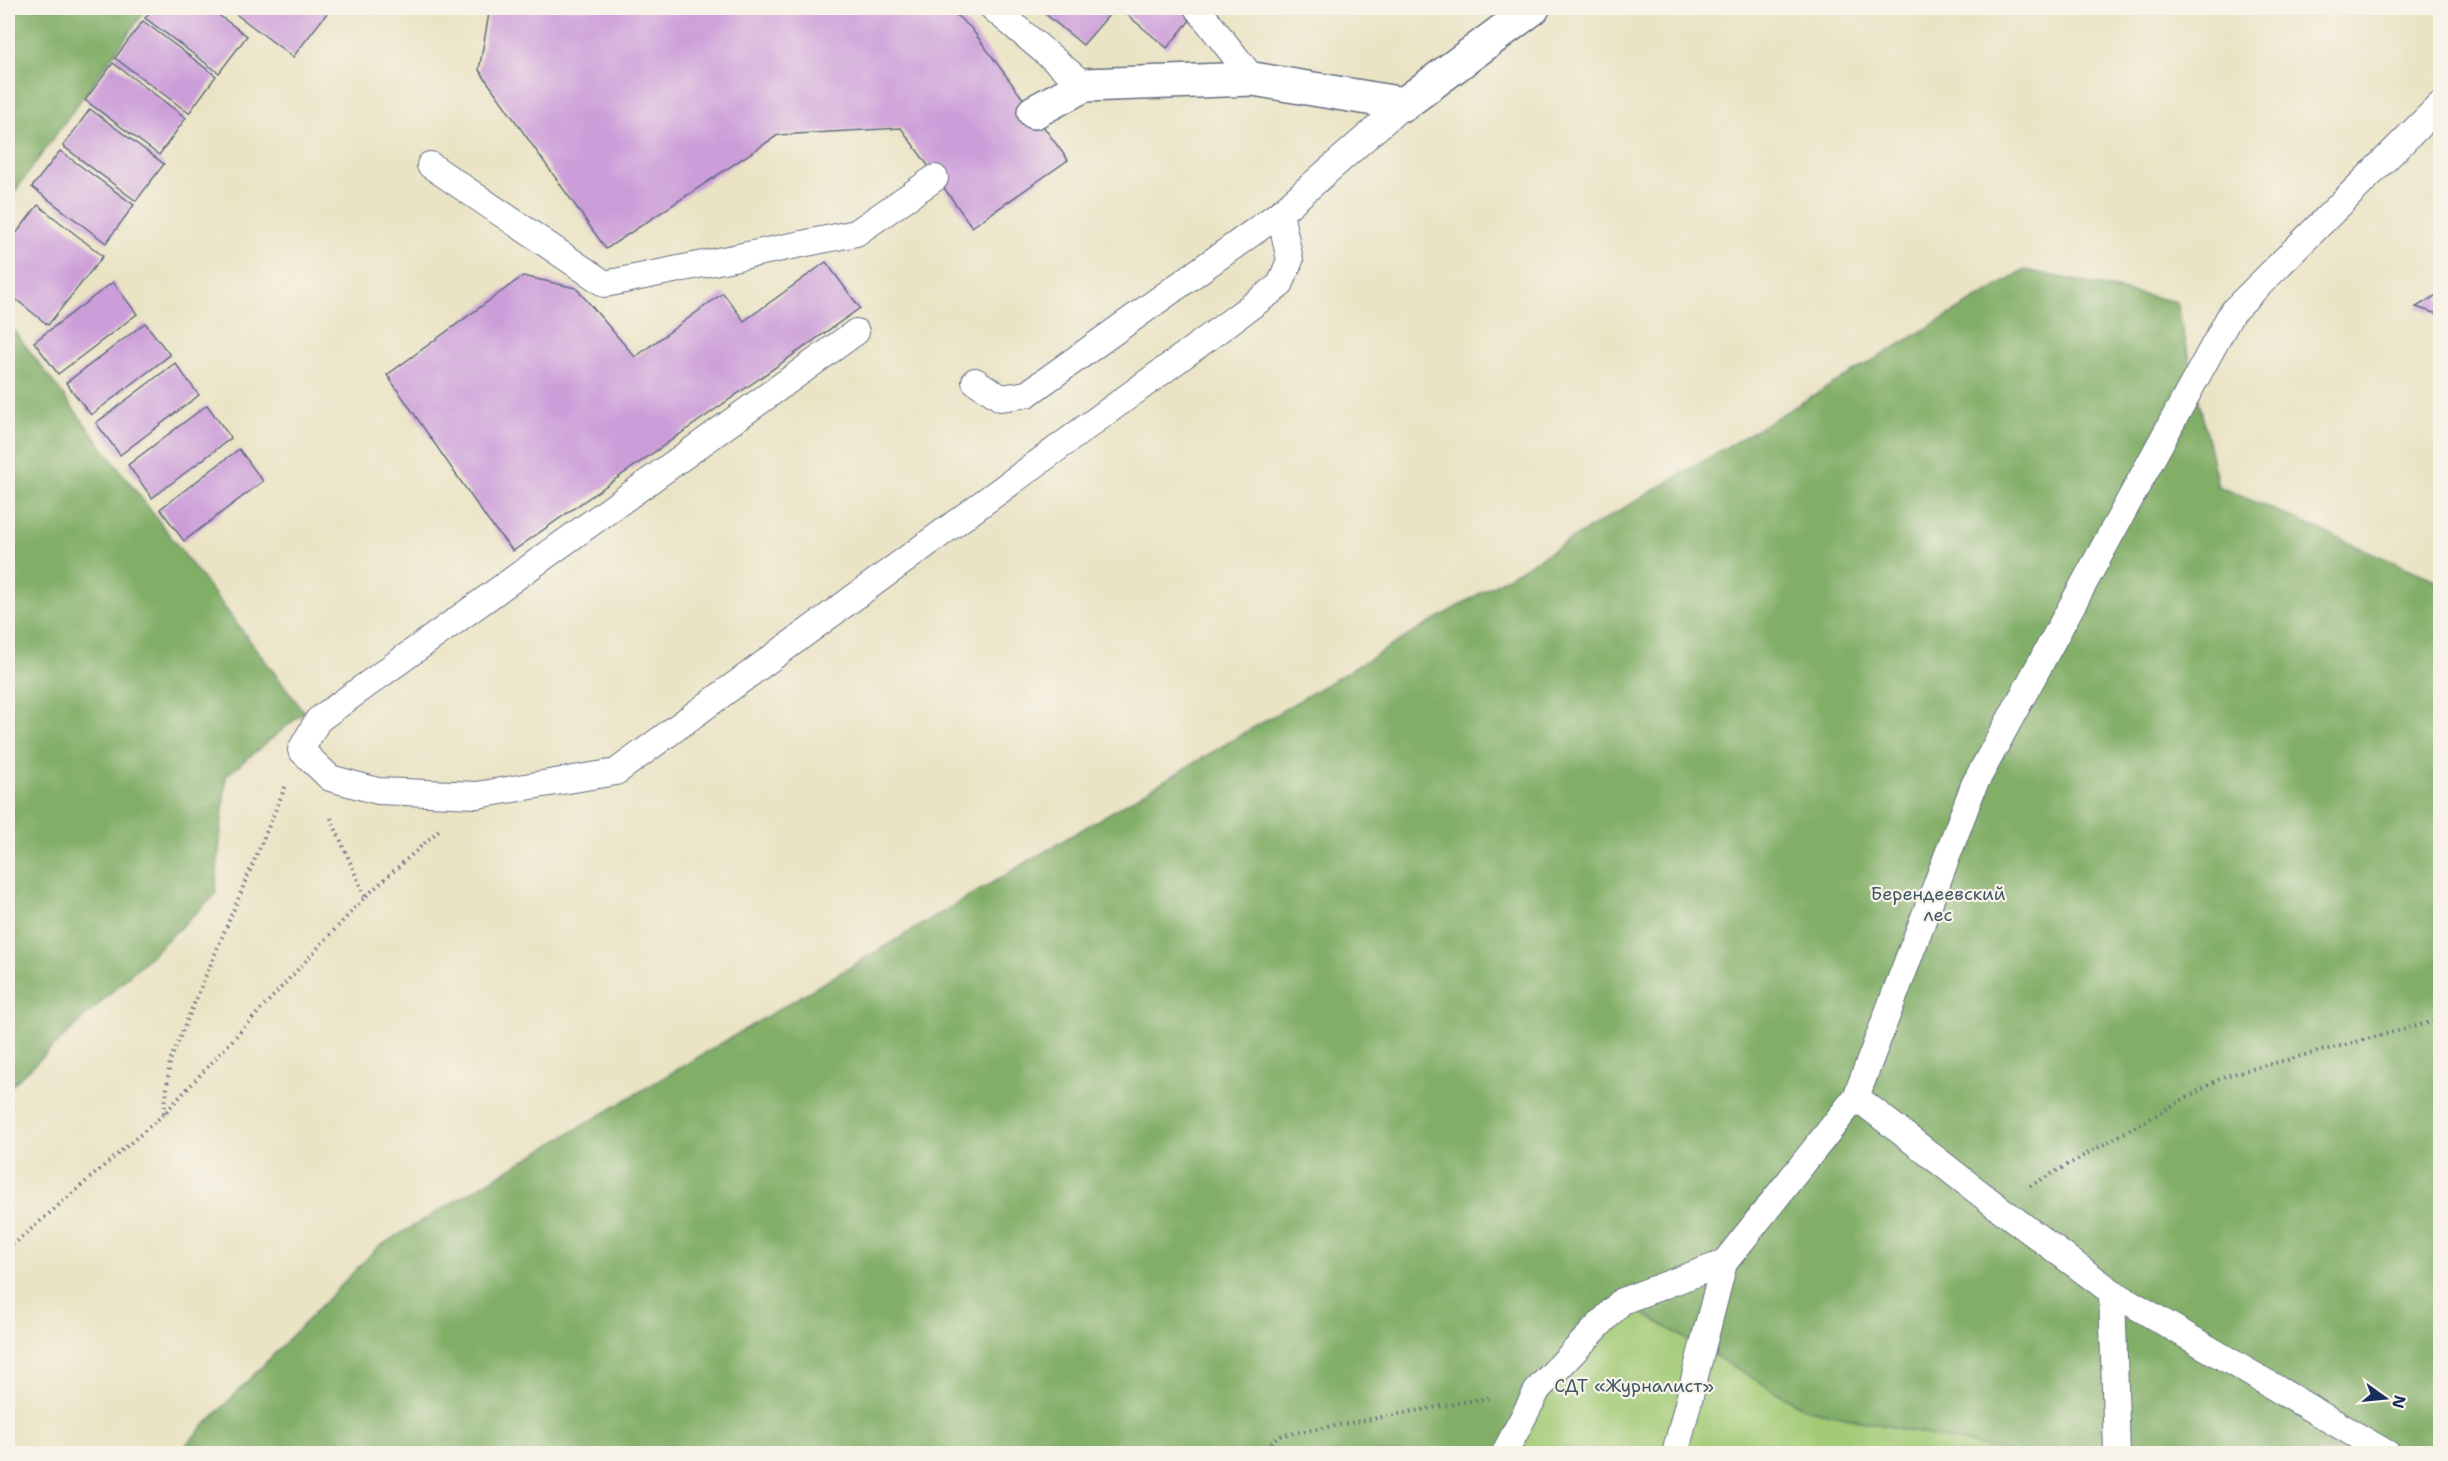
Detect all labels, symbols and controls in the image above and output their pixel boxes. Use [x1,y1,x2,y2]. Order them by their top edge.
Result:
park label: Берендеевский лес [1871,882,2006,927]
north arrow [2355,1368,2415,1428]
park label: СДТ «Журналист» [1554,1374,1714,1398]
text: N [2387,1393,2411,1411]

